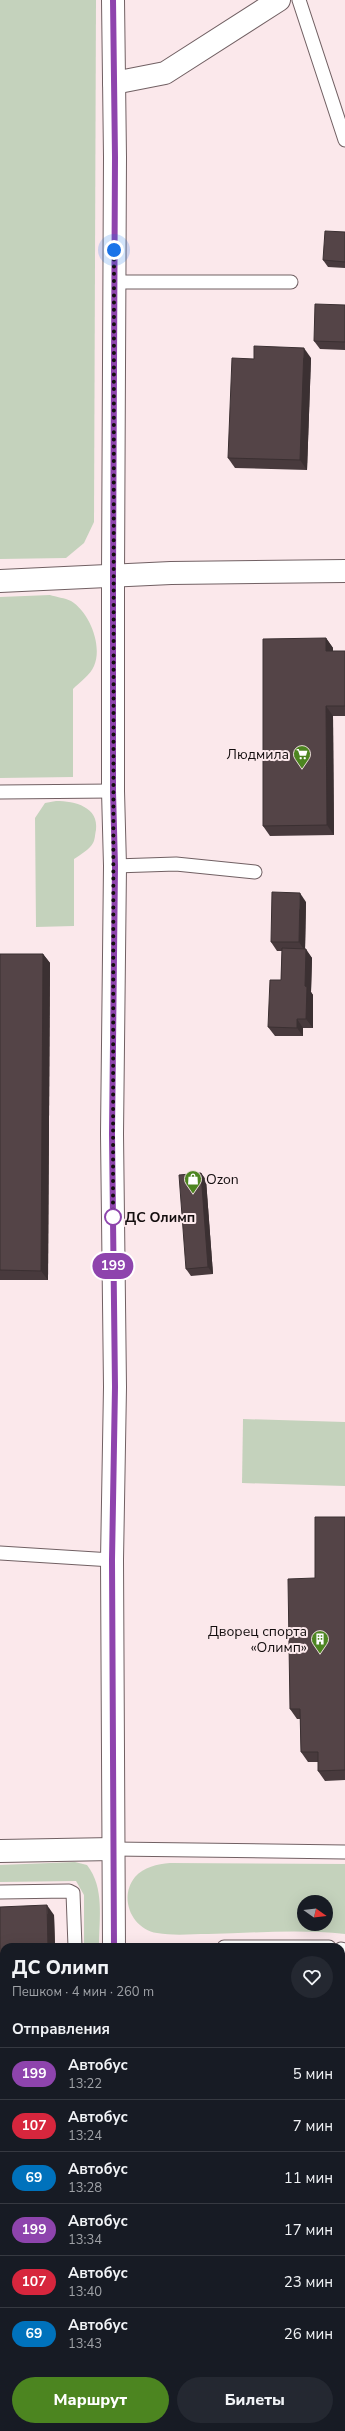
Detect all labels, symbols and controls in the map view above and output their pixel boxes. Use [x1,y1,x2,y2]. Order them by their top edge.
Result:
your location [104,240,124,260]
supermarket icon: Людмила [292,744,312,769]
place label: Людмила [227,745,289,764]
shop icon: Ozon [183,1169,203,1194]
place label: Ozon [206,1170,239,1189]
marker: ДС Олимп [104,1208,122,1226]
place label: ДС Олимп [125,1208,195,1227]
line badge: 199 [90,1253,136,1279]
text: 199 [100,1256,126,1275]
place label: Дворец спорта «Олимп» [208,1622,307,1657]
building icon: Дворец спорта «Олимп» [310,1629,330,1654]
north arrow [297,1895,333,1931]
map controls [297,1895,333,1931]
text: ДС Олимп [12,1955,109,1981]
button: heart [291,1956,333,1998]
text: Пешком · 4 мин · 260 m [12,1983,154,2001]
text: Отправления [12,2019,110,2039]
text: Автобус [68,2055,128,2075]
text: 199 [21,2064,47,2083]
text: 5 мин [293,2064,333,2084]
text: 13:22 [68,2075,102,2093]
text: Автобус [68,2107,128,2127]
text: 107 [21,2116,47,2135]
text: 7 мин [293,2116,333,2136]
text: 13:24 [68,2127,102,2145]
text: Автобус [68,2159,128,2179]
text: 69 [26,2168,42,2187]
text: 11 мин [284,2168,333,2188]
text: 13:28 [68,2179,102,2197]
text: Автобус [68,2211,128,2231]
text: 199 [21,2220,47,2239]
text: 17 мин [284,2220,333,2240]
text: 13:34 [68,2231,102,2249]
text: Автобус [68,2263,128,2283]
text: 107 [21,2272,47,2291]
text: 23 мин [284,2272,333,2292]
text: 13:40 [68,2283,102,2301]
text: Автобус [68,2315,128,2335]
text: 69 [26,2324,42,2343]
text: 26 мин [284,2324,333,2344]
text: 13:43 [68,2335,102,2353]
button: Маршрут [12,2377,169,2423]
button: Билеты [177,2377,333,2423]

